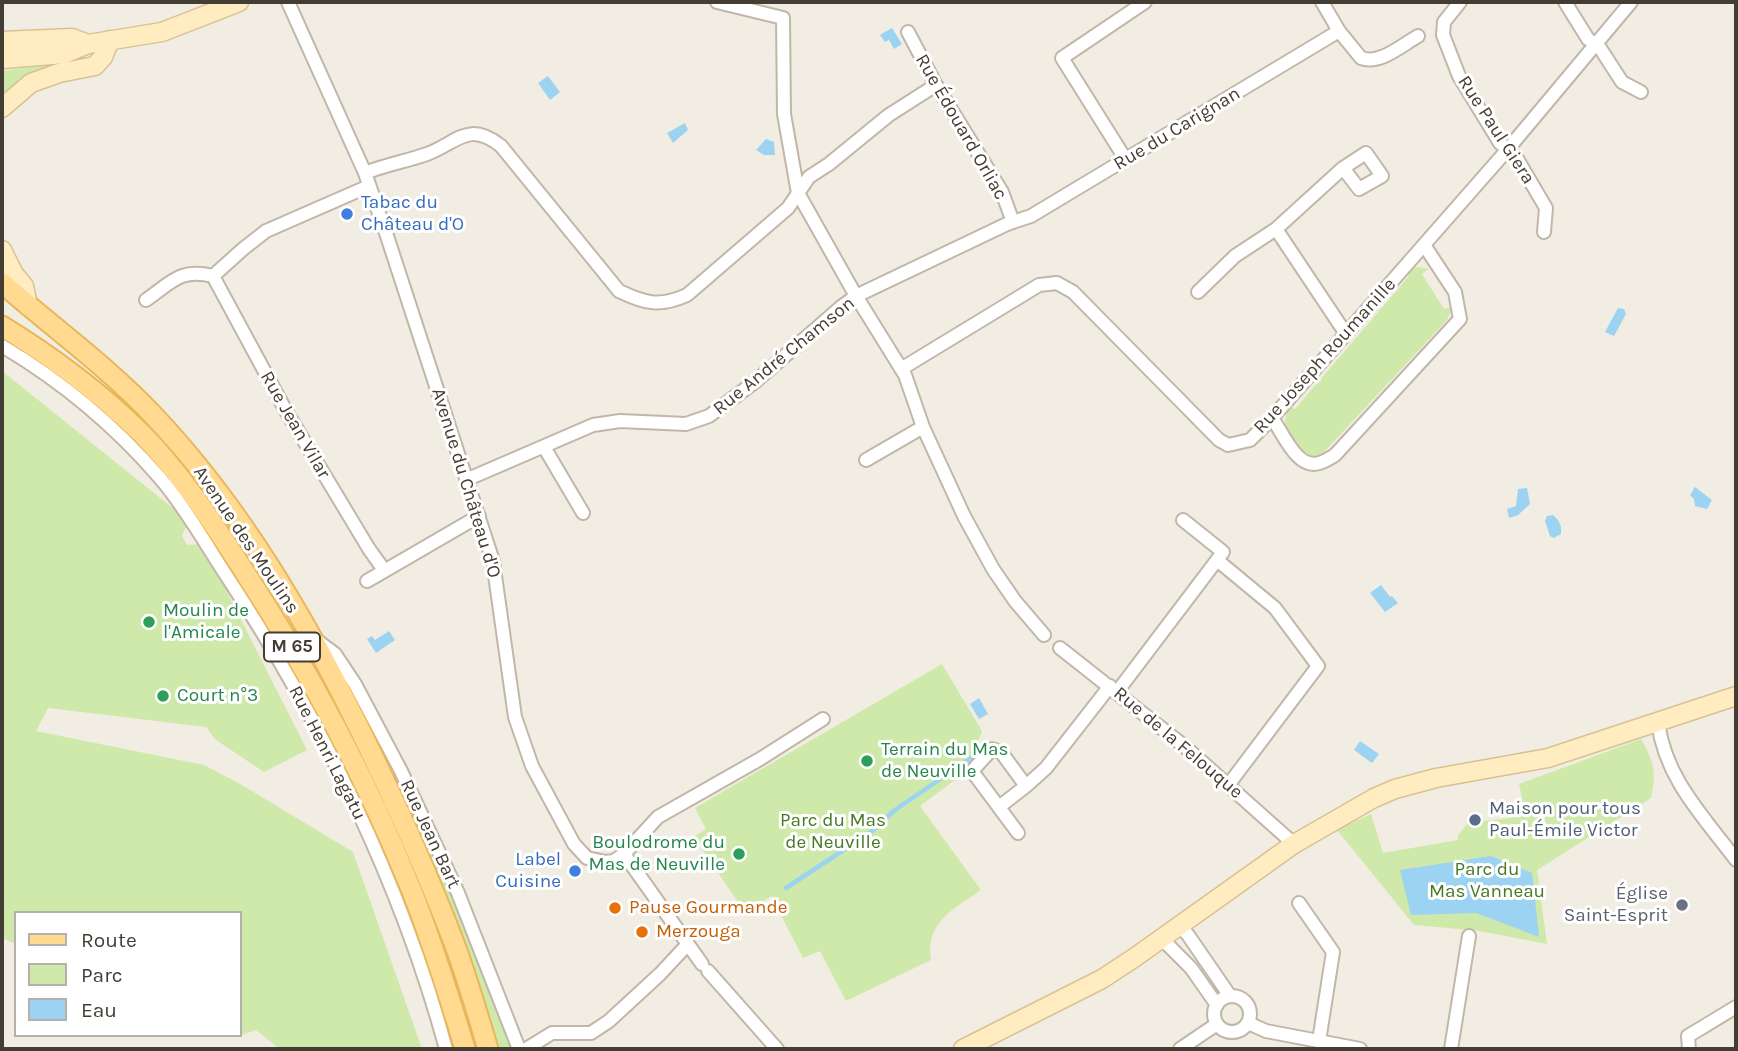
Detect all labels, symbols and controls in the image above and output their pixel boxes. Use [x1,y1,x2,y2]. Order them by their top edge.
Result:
street label: Rue Édouard Orliac [910,50,1012,204]
street label: Rue Paul Giera [1452,71,1540,189]
street label: Rue du Carignan [1110,82,1244,176]
place label: Tabac du Château d'O [361,192,464,236]
marker: Tabac du Château d'O [339,206,355,222]
street label: Rue Joseph Roumanille [1249,273,1401,439]
street label: Rue André Chamson [709,292,859,420]
street label: Rue Jean Vilar [255,367,335,483]
street label: Avenue du Château d'O [426,385,506,581]
street label: Avenue des Moulins [188,462,304,618]
place label: Moulin de l'Amicale [163,600,249,644]
marker: Moulin de l'Amicale [141,614,157,630]
road number: M 65 [264,632,320,662]
street label: Rue Henri Lagatu [283,682,371,824]
street label: Rue de la Felouque [1109,682,1247,804]
place label: Court n°3 [177,685,258,707]
marker: Court n°3 [155,688,171,704]
place label: Terrain du Mas de Neuville [881,739,1008,783]
marker: Terrain du Mas de Neuville [859,753,875,769]
street label: Rue Jean Bart [395,776,465,892]
place label: Maison pour tous Paul-Émile Victor [1489,798,1641,842]
park label: Parc du Mas de Neuville [780,810,886,854]
marker: Maison pour tous Paul-Émile Victor [1467,812,1483,828]
place label: Boulodrome du Mas de Neuville [589,832,725,876]
marker: Boulodrome du Mas de Neuville [731,846,747,862]
place label: Label Cuisine [495,849,561,893]
park label: Parc du Mas Vanneau [1429,859,1545,903]
marker: Label Cuisine [567,863,583,879]
place label: Église Saint-Esprit [1564,883,1668,927]
place label: Pause Gourmande [629,897,787,919]
marker: Église Saint-Esprit [1674,897,1690,913]
marker: Pause Gourmande [607,900,623,916]
legend [14,911,242,1037]
place label: Merzouga [656,921,741,943]
marker: Merzouga [634,924,650,940]
text: Route [81,928,137,952]
text: Parc [81,963,123,987]
text: Eau [81,998,117,1022]

